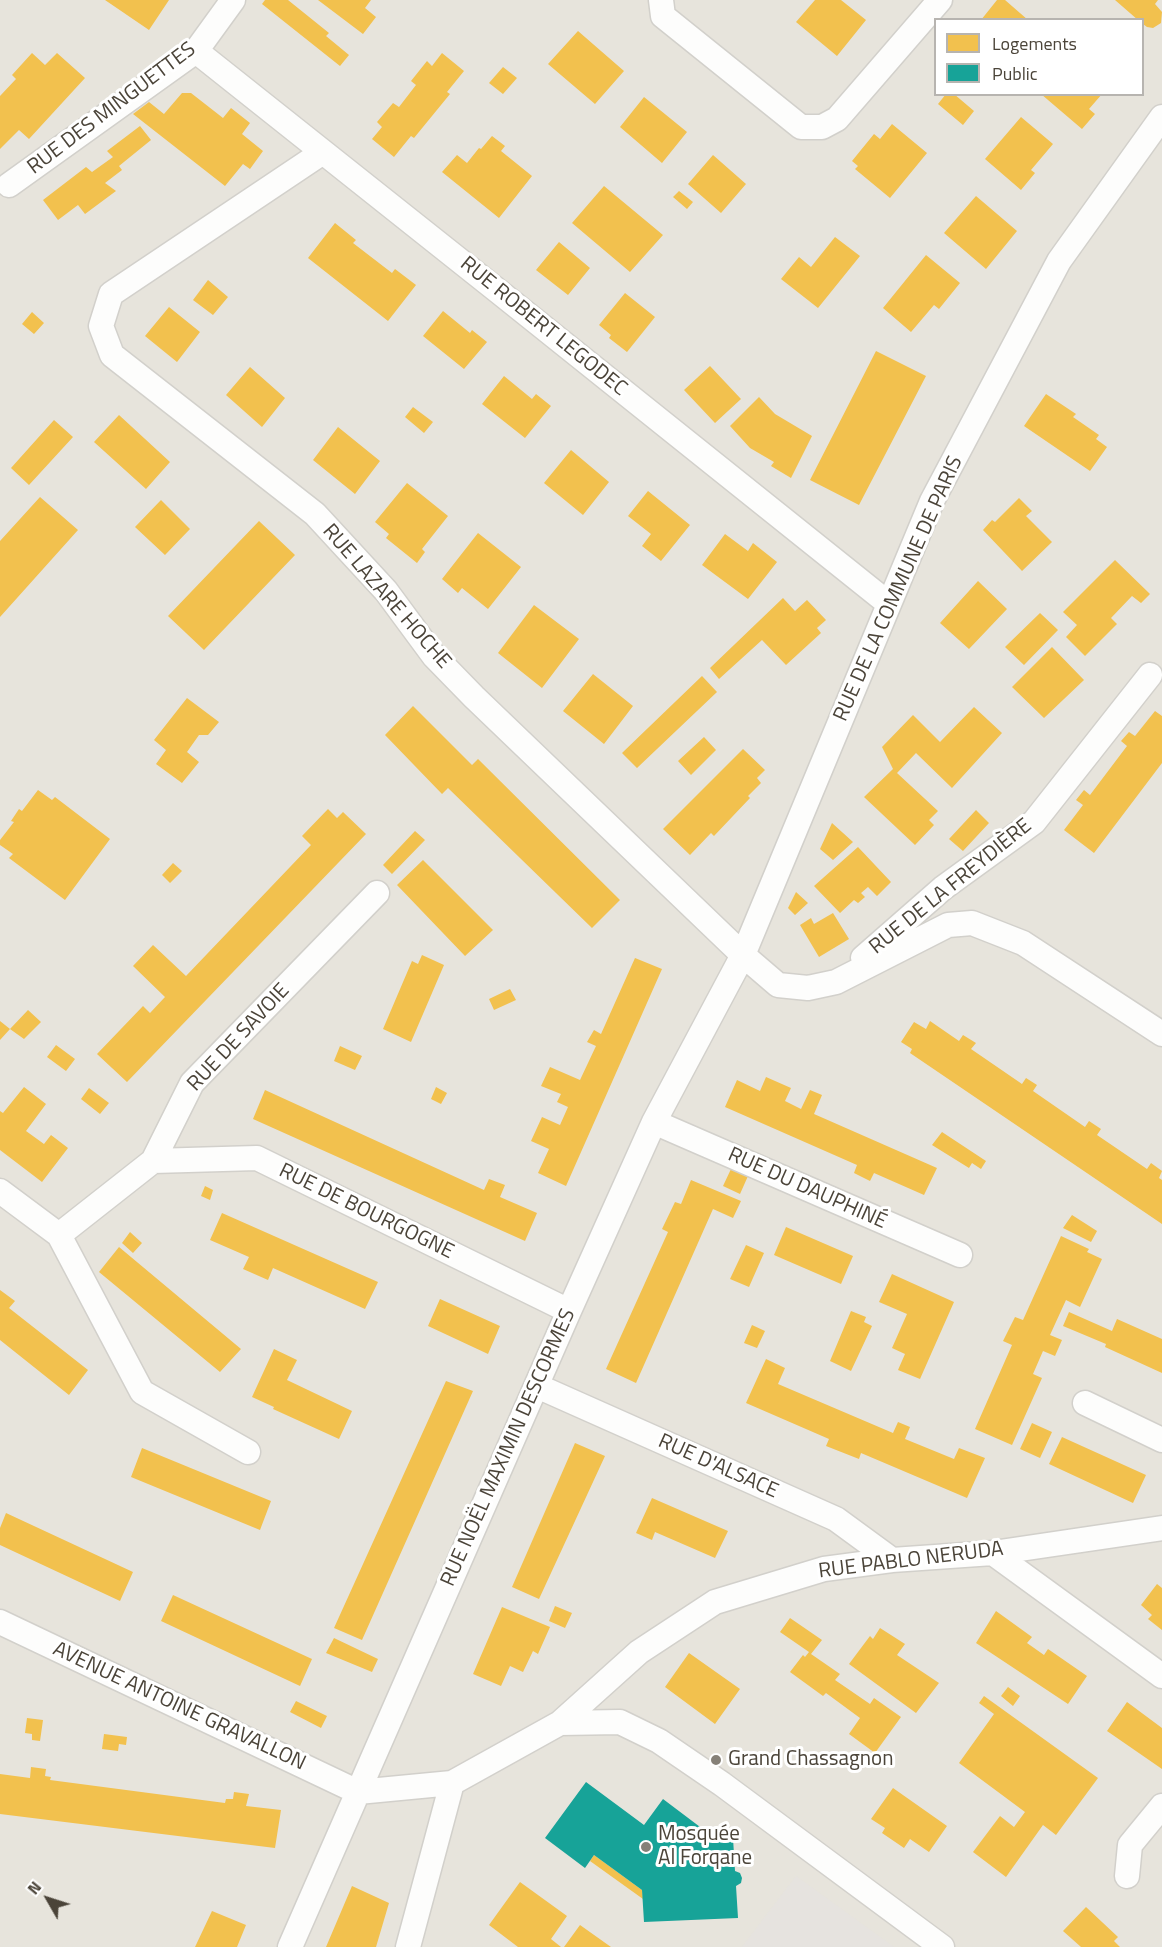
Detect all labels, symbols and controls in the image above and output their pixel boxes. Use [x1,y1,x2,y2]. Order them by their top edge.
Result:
legend [934,18,1144,96]
text: Logements [992,30,1077,57]
street label: RUE DES MINGUETTES [23,38,201,180]
text: Public [992,60,1038,87]
street label: RUE ROBERT LEGODEC [455,252,631,402]
street label: RUE DE LA COMMUNE DE PARIS [829,453,969,725]
street label: RUE LAZARE HOCHE [316,520,456,674]
street label: RUE DE LA FREYDIÈRE [865,814,1037,960]
street label: RUE DE SAVOIE [183,979,295,1097]
street label: RUE DU DAUPHINÉ [724,1143,890,1235]
street label: RUE DE BOURGOGNE [275,1159,457,1265]
street label: RUE NOËL MAXIMIN DESCORMES [436,1306,582,1590]
street label: RUE D'ALSACE [654,1429,782,1505]
street label: RUE PABLO NERUDA [817,1537,1005,1585]
street label: AVENUE ANTOINE GRAVALLON [49,1637,309,1777]
place label: Grand Chassagnon [728,1747,893,1773]
marker: Grand Chassagnon [709,1753,723,1767]
place label: Mosquée Al Forqane [658,1822,752,1872]
marker: Mosquée Al Forqane [639,1840,653,1854]
north arrow [18,1869,78,1929]
text: N [21,1876,47,1900]

